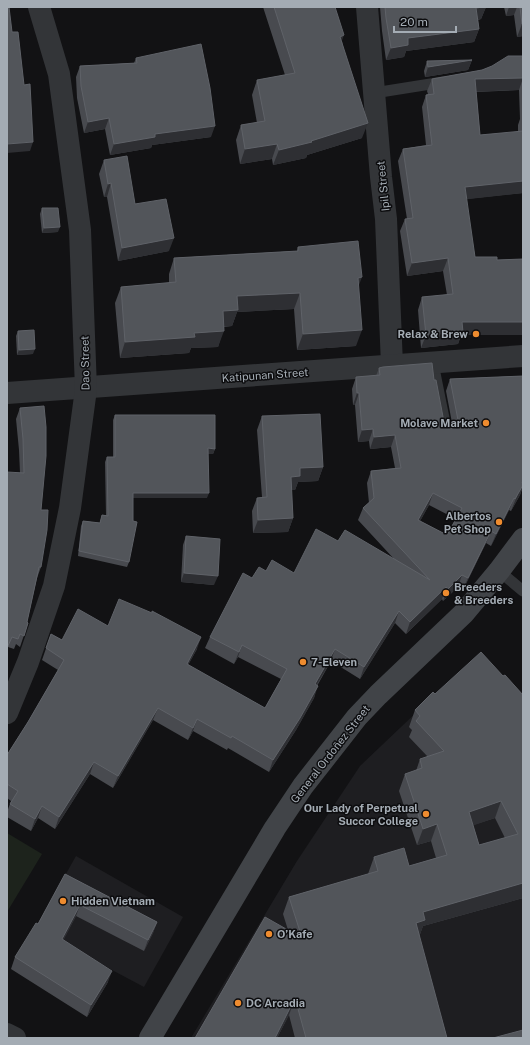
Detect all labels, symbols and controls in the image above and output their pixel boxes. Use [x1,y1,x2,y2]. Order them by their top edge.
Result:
scale bar [394,8,456,34]
text: 20 m [400,15,428,29]
street label: Ipil Street [374,160,392,212]
place label: Relax & Brew [398,328,468,340]
marker: Relax & Brew [471,329,481,339]
street label: Dao Street [79,336,91,390]
street label: Katipunan Street [221,366,309,384]
place label: Molave Market [400,417,478,429]
marker: Molave Market [481,418,491,428]
place label: Albertos Pet Shop [444,510,491,535]
marker: Albertos Pet Shop [494,517,504,527]
place label: Breeders & Breeders [454,581,513,606]
marker: Breeders & Breeders [441,588,451,598]
place label: 7-Eleven [311,656,357,668]
marker: 7-Eleven [298,657,308,667]
street label: General Ordoñez Street [288,703,372,805]
place label: Our Lady of Perpetual Succor College [304,802,418,827]
marker: Our Lady of Perpetual Succor College [421,809,431,819]
place label: Hidden Vietnam [71,895,155,907]
marker: Hidden Vietnam [58,896,68,906]
place label: O’Kafe [277,928,313,940]
marker: O’Kafe [264,929,274,939]
place label: DC Arcadia [246,997,305,1009]
marker: DC Arcadia [233,998,243,1008]

